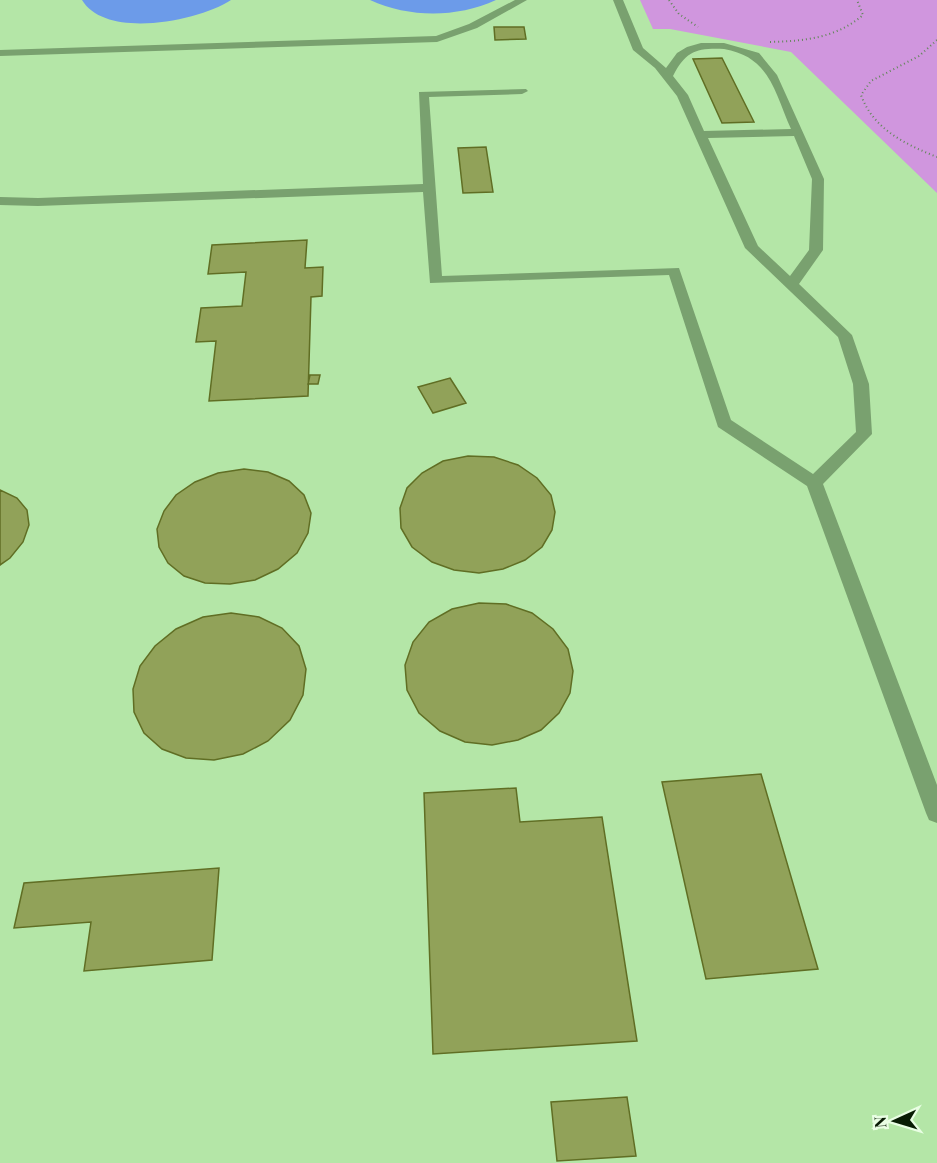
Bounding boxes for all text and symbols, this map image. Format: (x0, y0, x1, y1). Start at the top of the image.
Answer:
north arrow (865, 1091, 925, 1151)
text: N (869, 1115, 890, 1129)

